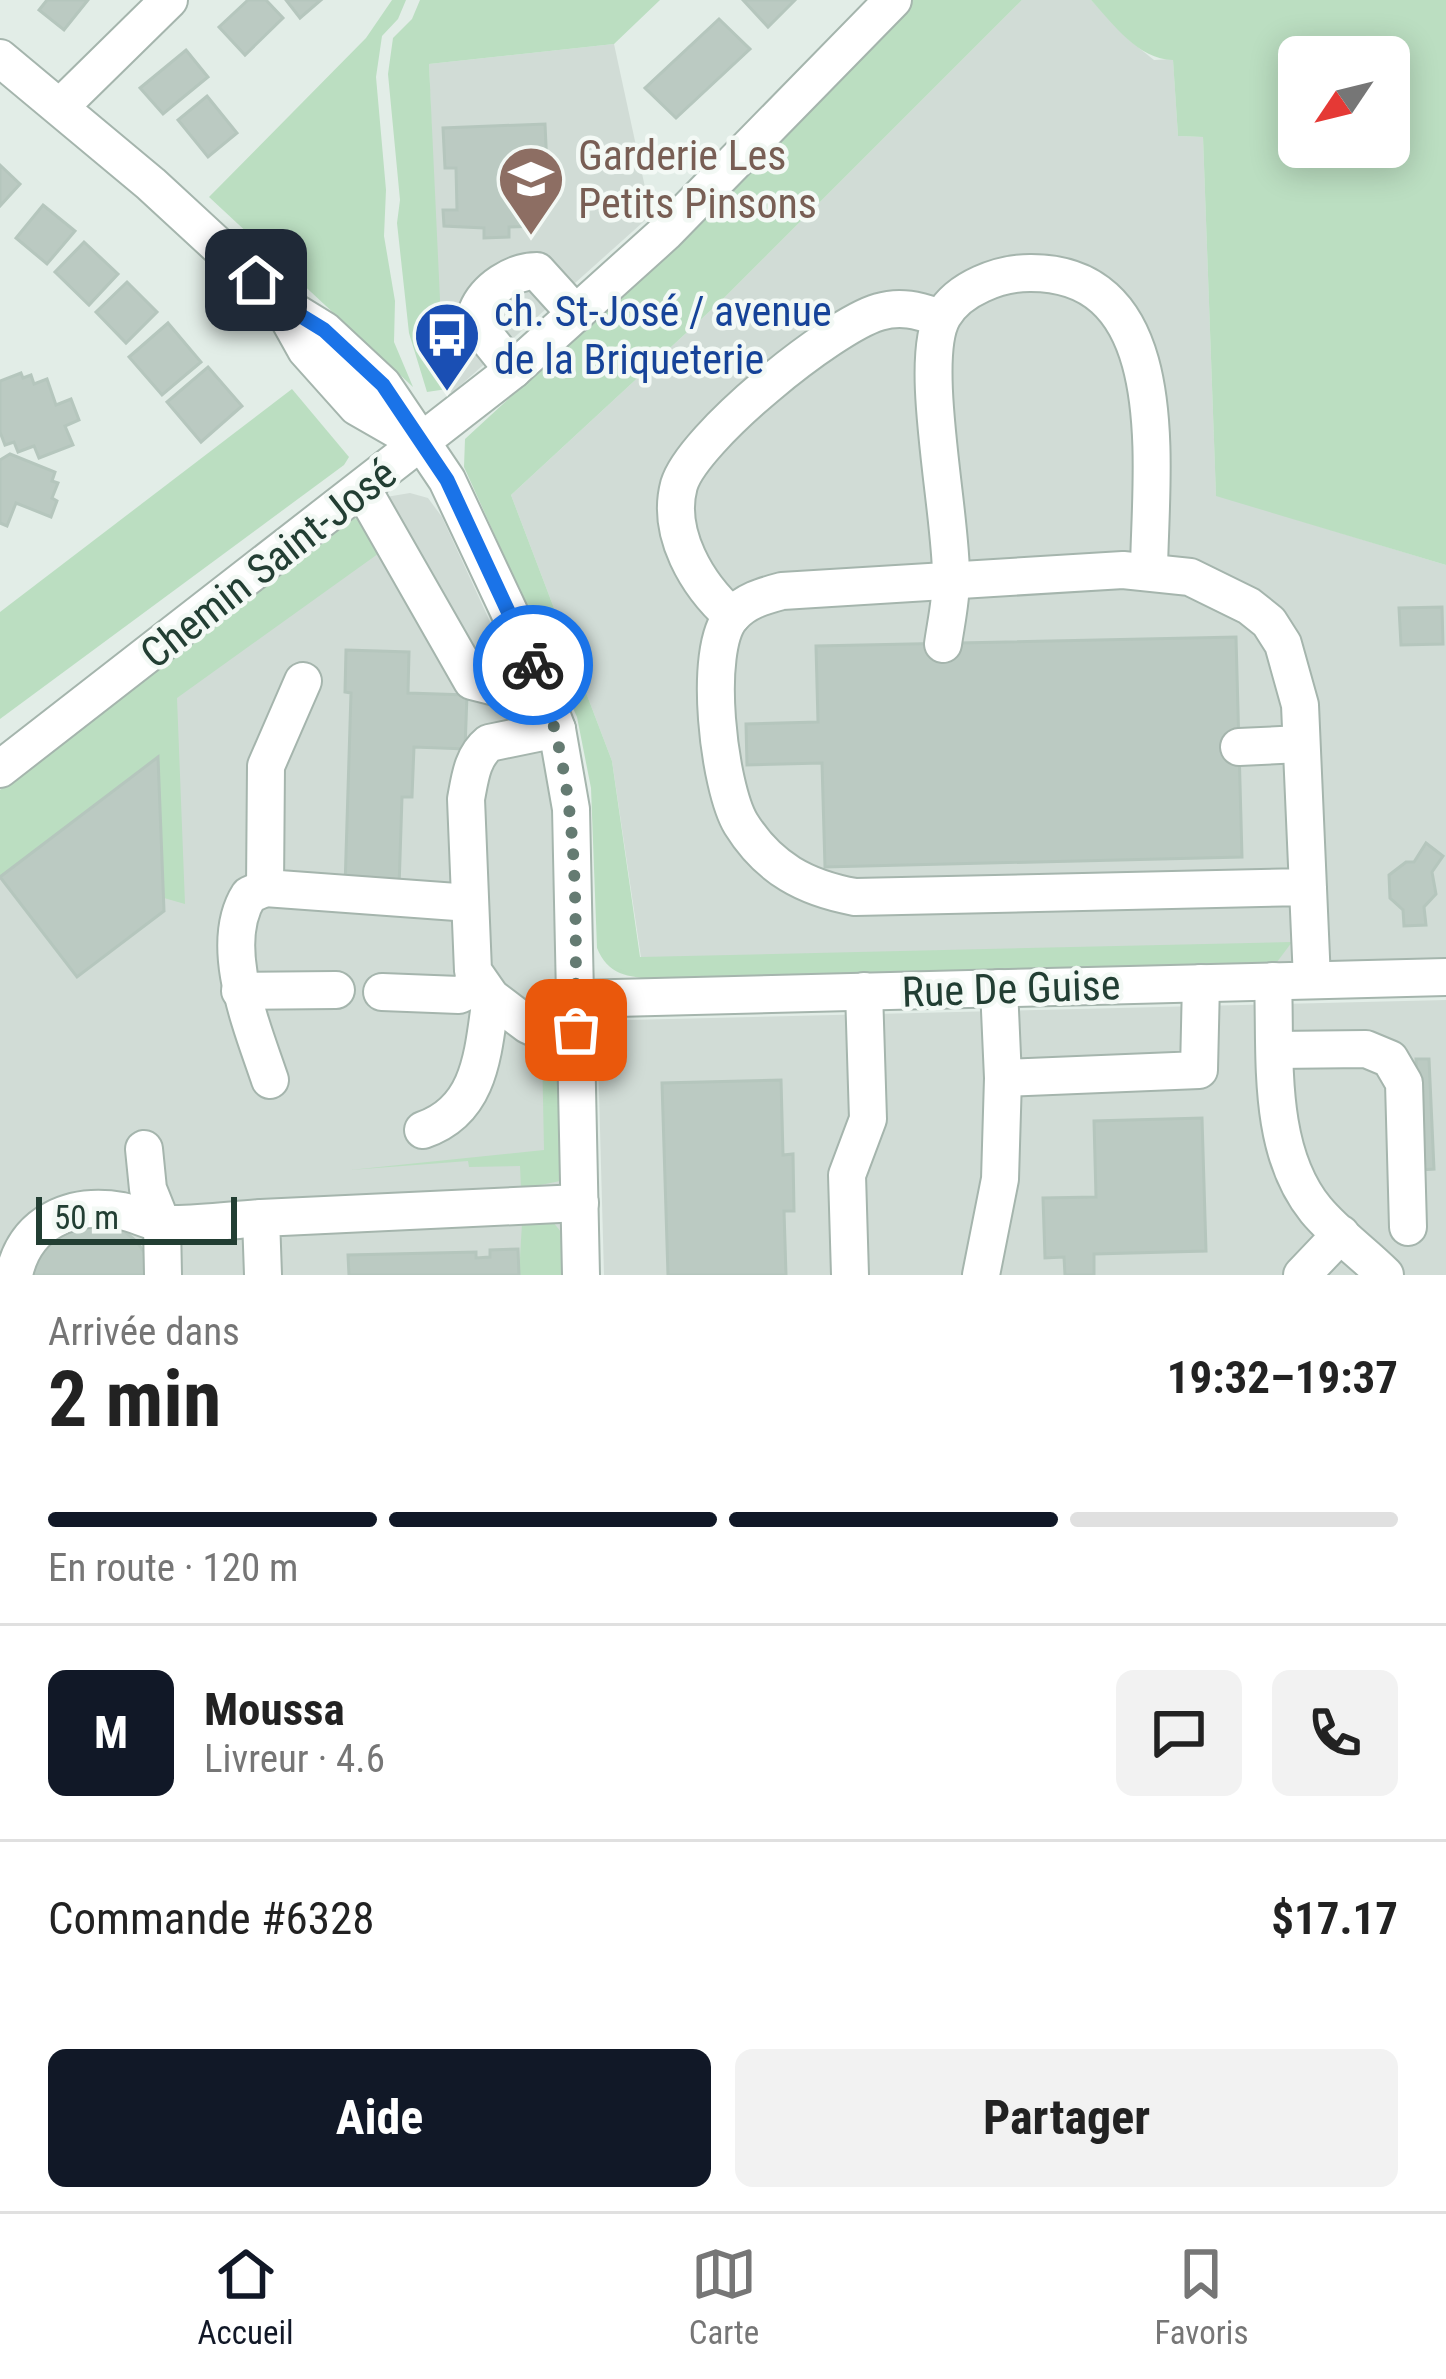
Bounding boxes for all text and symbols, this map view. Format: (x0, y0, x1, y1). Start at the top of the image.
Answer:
north arrow (1278, 36, 1410, 168)
map controls (1278, 36, 1410, 168)
place label: Garderie Les Petits Pinsons (578, 131, 817, 228)
school or university icon: Garderie Les Petits Pinsons (496, 144, 566, 238)
pin (205, 229, 307, 331)
icon: home (223, 247, 289, 313)
place label: ch. St-José / avenue de la Briqueterie (494, 287, 832, 384)
bus stop icon: ch. St-José / avenue de la Briqueterie (412, 300, 482, 394)
street label: Chemin Saint-José (131, 449, 406, 678)
courier (473, 605, 593, 725)
icon: bike (500, 632, 566, 698)
street label: Rue De Guise (901, 960, 1121, 1017)
pin (525, 979, 627, 1081)
icon: bag (543, 997, 609, 1063)
scale bar (36, 1191, 237, 1244)
text: 50 m (54, 1198, 119, 1237)
text: Arrivée dans (48, 1309, 240, 1355)
text: 19:32–19:37 (1167, 1351, 1398, 1404)
text: 2 min (48, 1354, 221, 1445)
text: En route · 120 m (48, 1545, 298, 1591)
button: chat (1116, 1670, 1242, 1796)
button: phone (1272, 1670, 1398, 1796)
text: Moussa (204, 1683, 345, 1736)
text: M (94, 1706, 128, 1759)
text: Livreur · 4.6 (204, 1736, 385, 1782)
text: Commande #6328 (48, 1892, 374, 1945)
text: $17.17 (1271, 1892, 1398, 1945)
button: Aide (48, 2049, 711, 2187)
button: Partager (735, 2049, 1398, 2187)
tab: Accueil (198, 2241, 294, 2352)
tab: Carte (689, 2241, 759, 2352)
tab: Favoris (1154, 2241, 1248, 2352)

